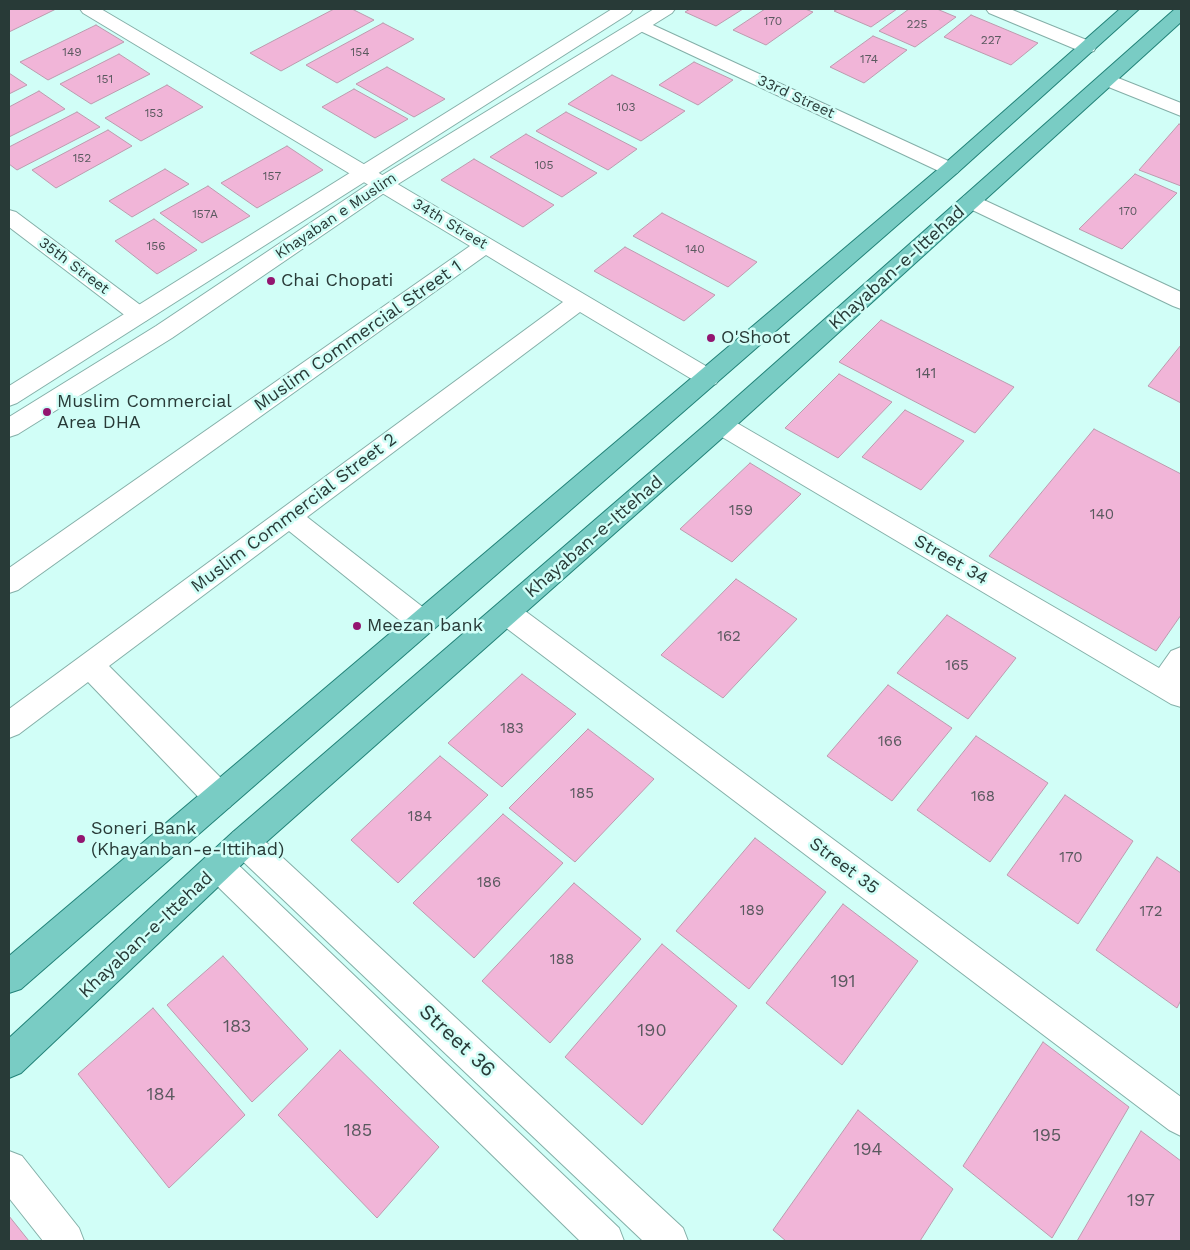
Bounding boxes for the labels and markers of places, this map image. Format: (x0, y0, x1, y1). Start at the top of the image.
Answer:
place label: Chai Chopati (281, 270, 393, 292)
marker: Chai Chopati (265, 275, 277, 287)
place label: O'Shoot (721, 327, 790, 349)
marker: O'Shoot (705, 332, 717, 344)
place label: Muslim Commercial Area DHA (57, 391, 232, 434)
marker: Muslim Commercial Area DHA (41, 406, 53, 418)
place label: Meezan bank (367, 615, 483, 637)
marker: Meezan bank (351, 620, 363, 632)
place label: Soneri Bank (Khayanban-e-Ittihad) (91, 818, 284, 861)
marker: Soneri Bank (Khayanban-e-Ittihad) (75, 833, 87, 845)

